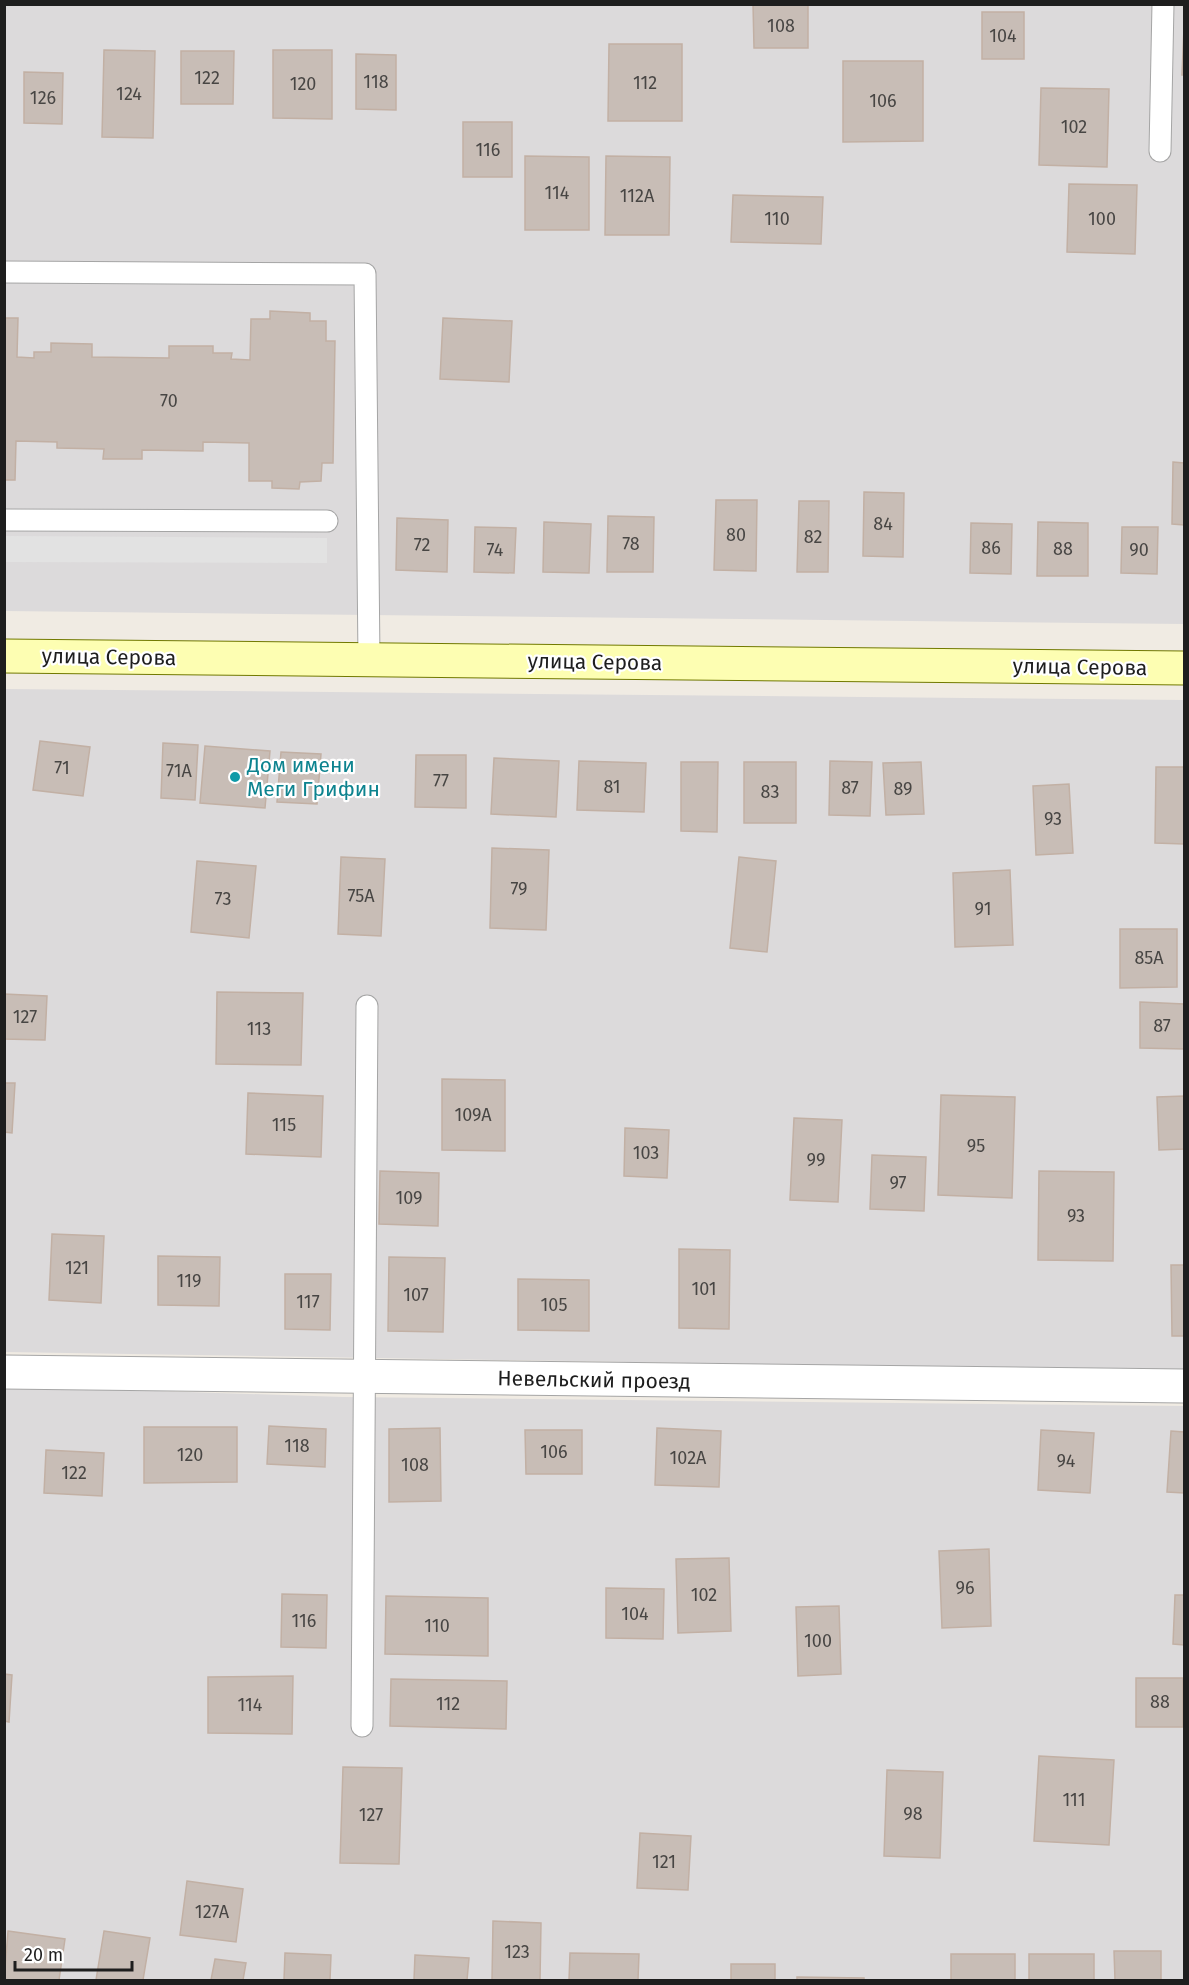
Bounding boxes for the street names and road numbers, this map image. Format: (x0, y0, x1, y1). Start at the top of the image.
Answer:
street label: улица Серова (41, 643, 177, 671)
street label: улица Серова (527, 648, 663, 676)
street label: улица Серова (1012, 653, 1148, 681)
street label: Невельский проезд (497, 1365, 691, 1395)

